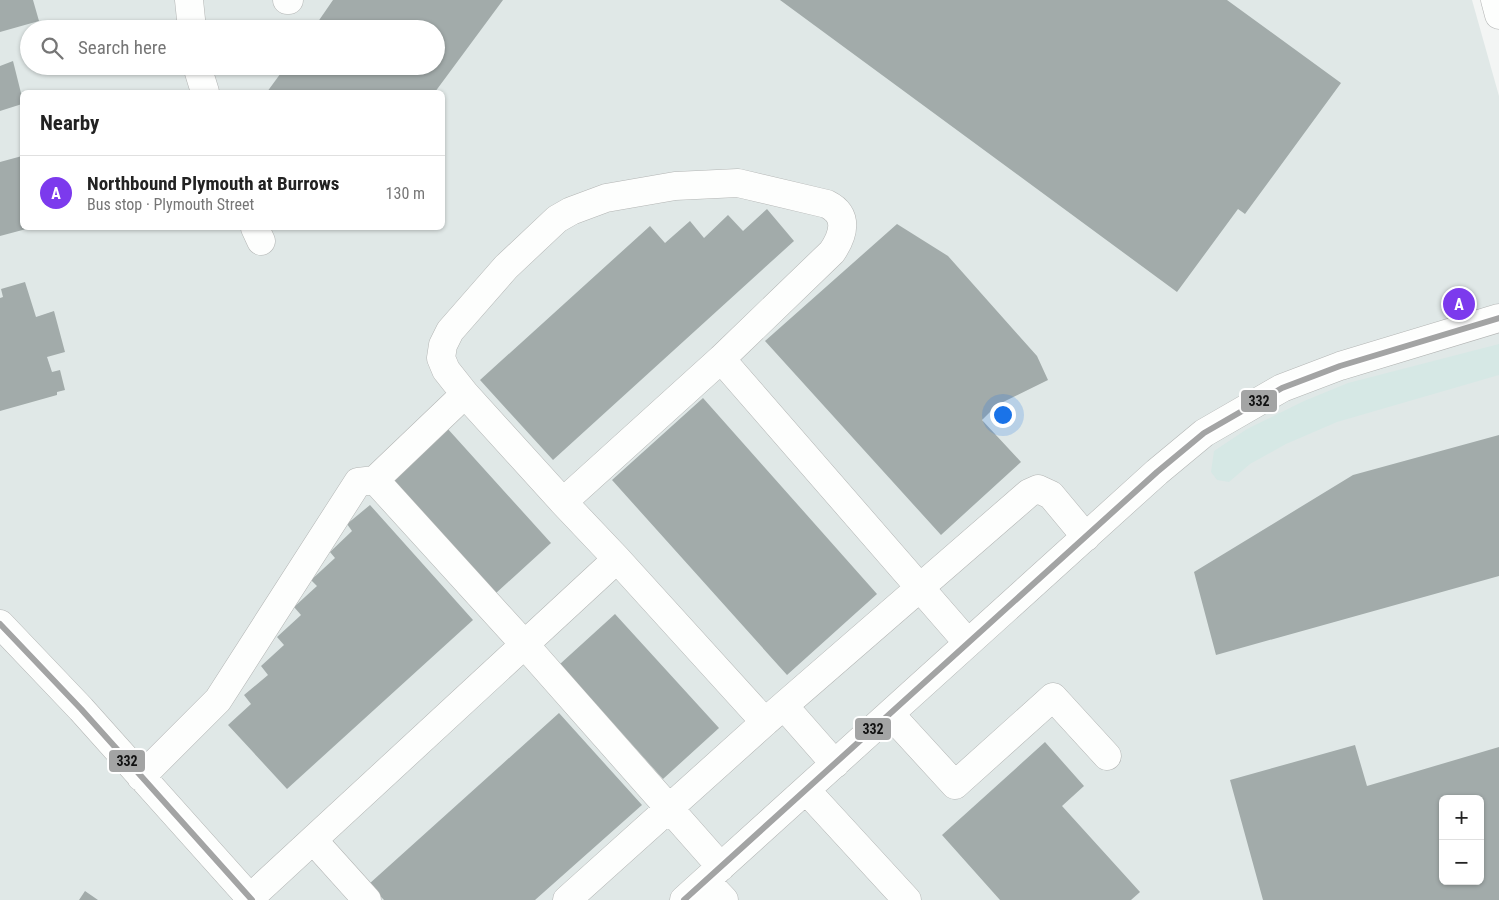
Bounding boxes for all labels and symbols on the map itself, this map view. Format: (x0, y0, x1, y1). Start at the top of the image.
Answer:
pin: A (1443, 285, 1475, 323)
line badge: 332 (1240, 389, 1278, 413)
text: 332 (1248, 393, 1270, 409)
your location (990, 402, 1016, 428)
line badge: 332 (854, 717, 892, 741)
text: 332 (862, 721, 884, 737)
line badge: 332 (108, 749, 146, 773)
text: 332 (116, 753, 138, 769)

